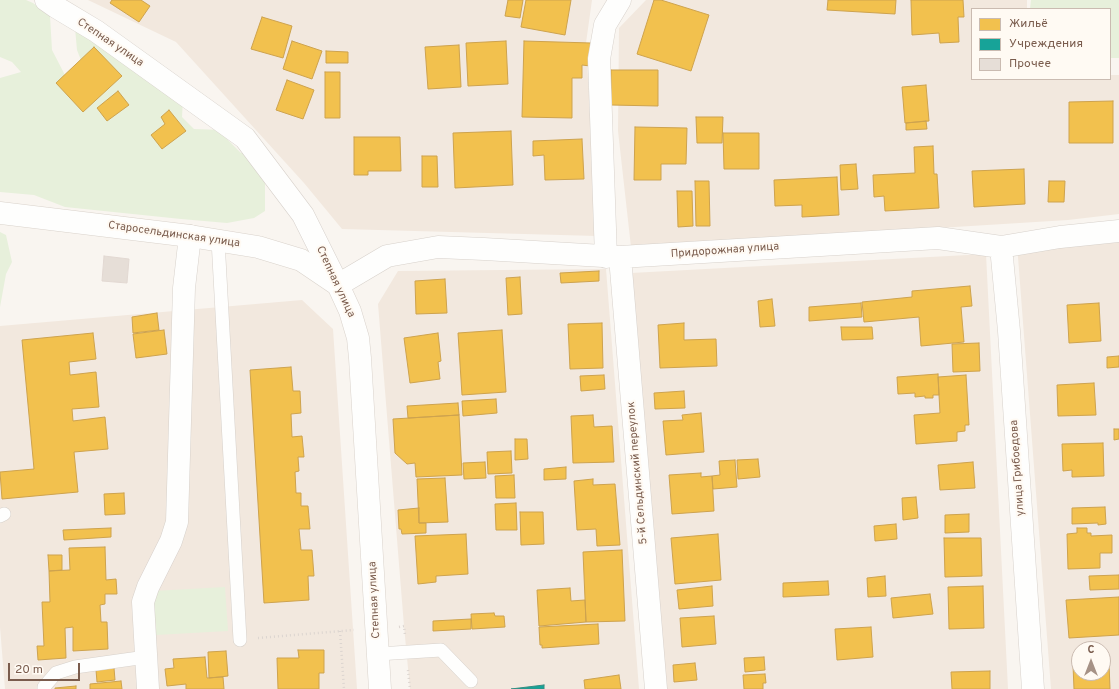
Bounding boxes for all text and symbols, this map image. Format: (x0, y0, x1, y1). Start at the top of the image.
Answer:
legend (971, 8, 1111, 80)
street label: Степная улица (74, 16, 146, 70)
text: Жильё (1009, 16, 1048, 32)
text: Учреждения (1009, 36, 1083, 52)
text: Прочее (1009, 56, 1051, 72)
street label: Старосельдинская улица (107, 219, 241, 251)
street label: Придорожная улица (670, 241, 780, 261)
street label: Степная улица (313, 244, 357, 320)
street label: 5-й Сельдинский переулок (625, 401, 651, 545)
street label: улица Грибоедова (1008, 419, 1028, 517)
street label: Степная улица (366, 561, 384, 639)
north arrow (1071, 641, 1111, 681)
text: С (1087, 643, 1095, 657)
scale bar (10, 655, 82, 681)
text: 20 m (15, 662, 43, 678)

